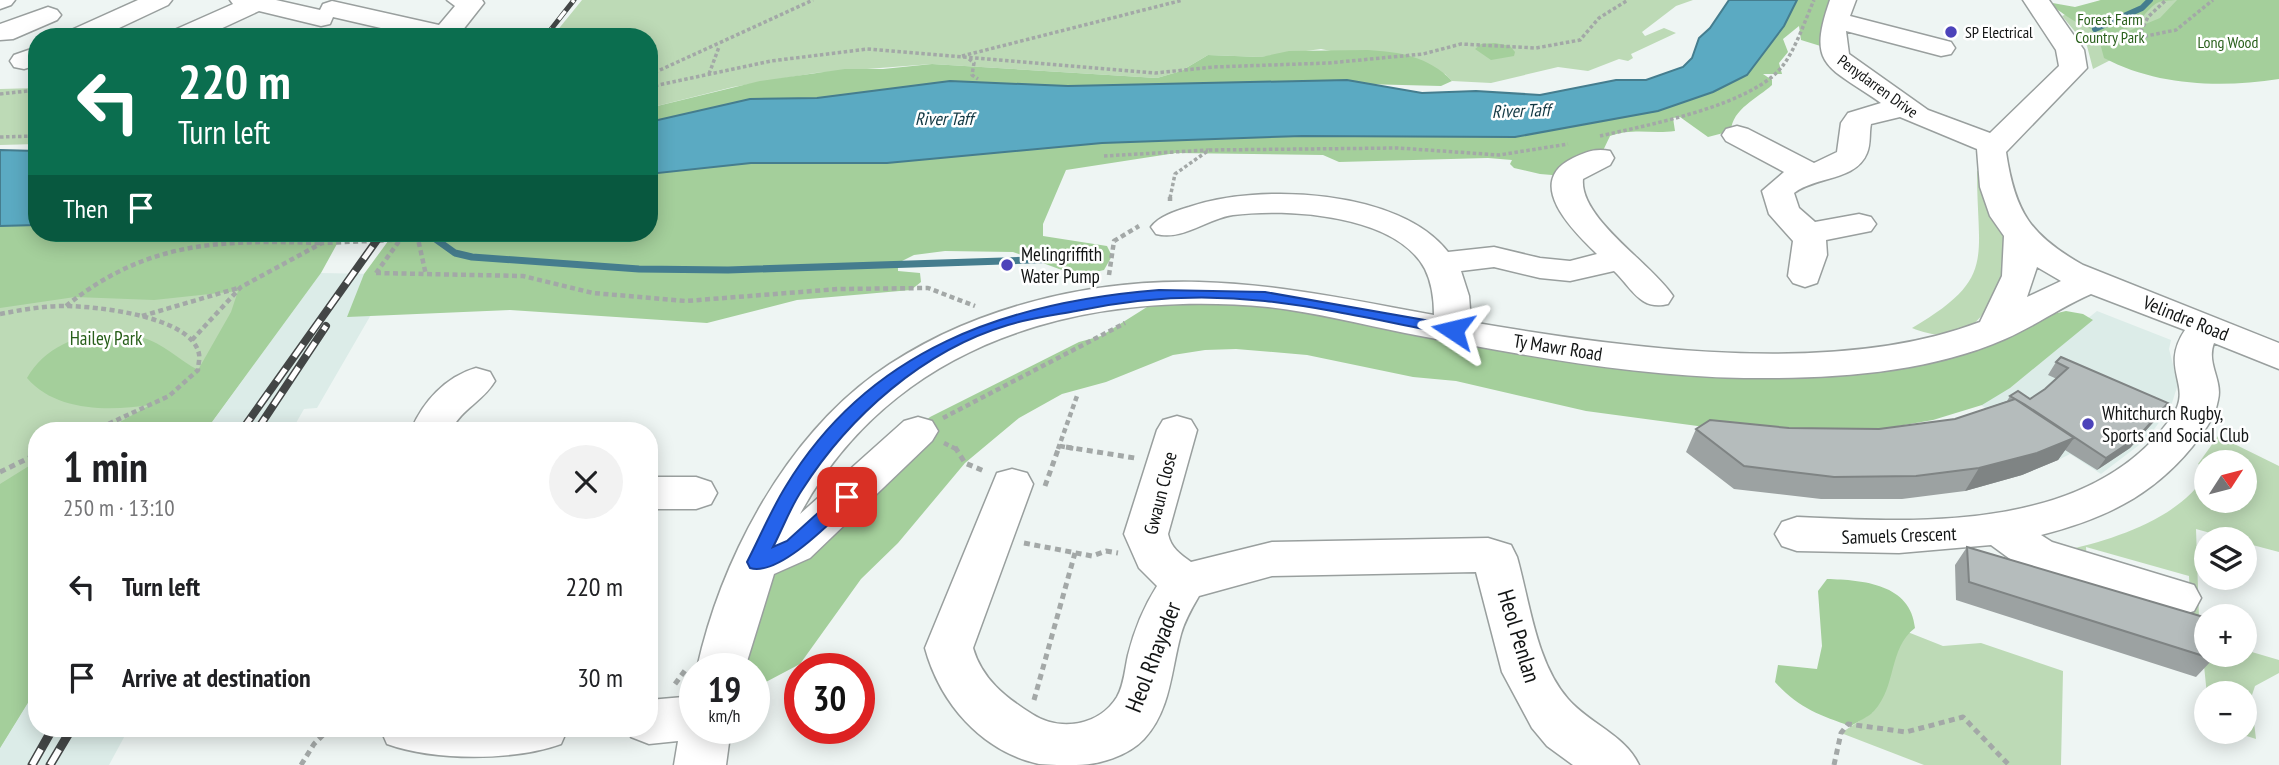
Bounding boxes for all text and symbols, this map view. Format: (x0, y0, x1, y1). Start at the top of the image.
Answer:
park label: Forest Farm Country Park (2075, 9, 2145, 47)
place label: SP Electrical (1965, 22, 2033, 42)
marker: SP Electrical (1943, 24, 1959, 40)
park label: Long Wood (2198, 32, 2258, 52)
text: 220 m (178, 49, 291, 113)
street label: Penydarren Drive (1834, 50, 1922, 122)
icon: left (63, 56, 154, 147)
water label: River Taff (1491, 98, 1555, 123)
water label: River Taff (915, 107, 977, 130)
text: Turn left (178, 111, 270, 153)
icon: arrive (122, 189, 160, 227)
text: Then (63, 192, 108, 225)
place label: Melingriffith Water Pump (1021, 242, 1102, 288)
marker: Melingriffith Water Pump (999, 257, 1015, 273)
street label: Velindre Road (2139, 290, 2232, 346)
position arrow (1416, 293, 1490, 367)
park label: Hailey Park (70, 326, 143, 350)
street label: Ty Mawr Road (1512, 328, 1604, 366)
place label: Whitchurch Rugby, Sports and Social Club (2102, 401, 2249, 447)
marker: Whitchurch Rugby, Sports and Social Club (2080, 416, 2096, 432)
text: 1 min (63, 439, 148, 494)
button: close (549, 445, 623, 519)
street label: Gwaun Close (1138, 449, 1182, 537)
north arrow (2194, 450, 2258, 513)
map controls (2194, 450, 2257, 744)
pin (817, 467, 877, 527)
icon: arrive (828, 478, 866, 516)
text: 250 m · 13:10 (63, 493, 175, 522)
street label: Samuels Crescent (1841, 521, 1958, 549)
button: layers (2194, 527, 2257, 590)
icon: left (63, 568, 101, 606)
text: Turn left (122, 570, 200, 603)
text: 220 m (565, 570, 623, 603)
street label: Heol Penlan (1492, 586, 1547, 686)
street label: Heol Rhayader (1118, 597, 1187, 716)
button: + (2194, 604, 2257, 667)
speed limit sign: 30 (784, 653, 875, 744)
icon: arrive (63, 659, 101, 697)
text: Arrive at destination (122, 661, 311, 694)
text: 30 m (577, 661, 623, 694)
text: 19 (708, 666, 741, 712)
button: − (2194, 681, 2257, 744)
text: km/h (709, 704, 740, 727)

